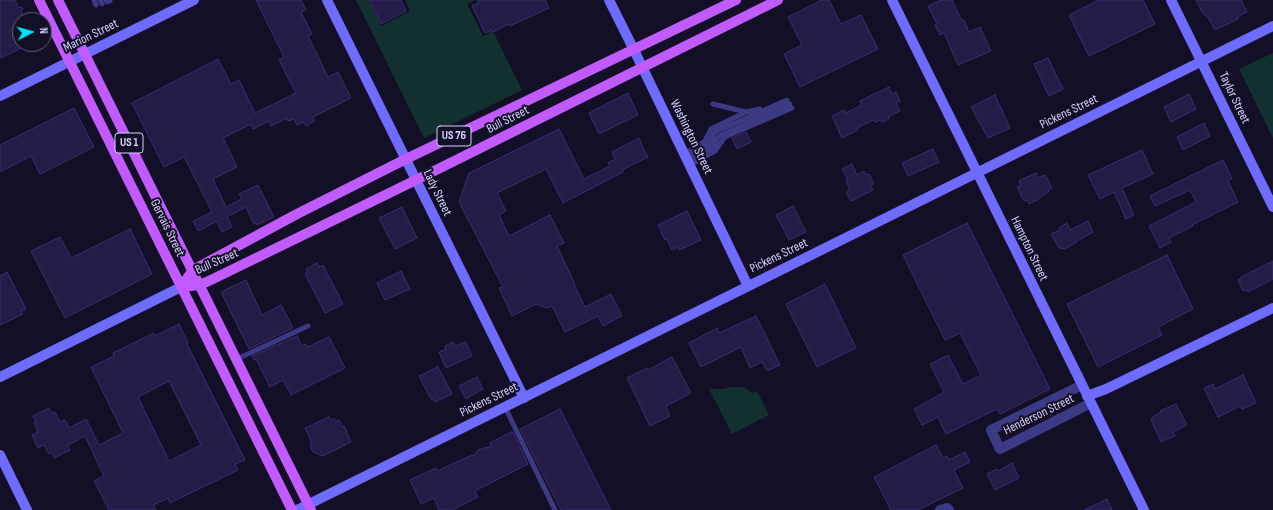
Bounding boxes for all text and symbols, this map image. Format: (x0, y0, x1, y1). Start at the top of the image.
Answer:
north arrow (12, 12, 52, 52)
street label: Marion Street (61, 16, 121, 56)
text: N (37, 27, 50, 34)
street label: Taylor Street (1215, 70, 1253, 126)
street label: Pickens Street (1037, 91, 1101, 133)
street label: Washington Street (666, 97, 716, 177)
street label: Bull Street (484, 103, 532, 137)
road number: US 76 (437, 126, 471, 146)
road number: US 1 (115, 133, 143, 153)
street label: Lady Street (419, 167, 455, 219)
street label: Gervais Street (146, 197, 188, 259)
street label: Hampton Street (1007, 214, 1051, 284)
street label: Pickens Street (747, 235, 811, 277)
street label: Bull Street (193, 246, 241, 278)
street label: Pickens Street (457, 379, 521, 421)
street label: Henderson Street (1001, 391, 1077, 439)

